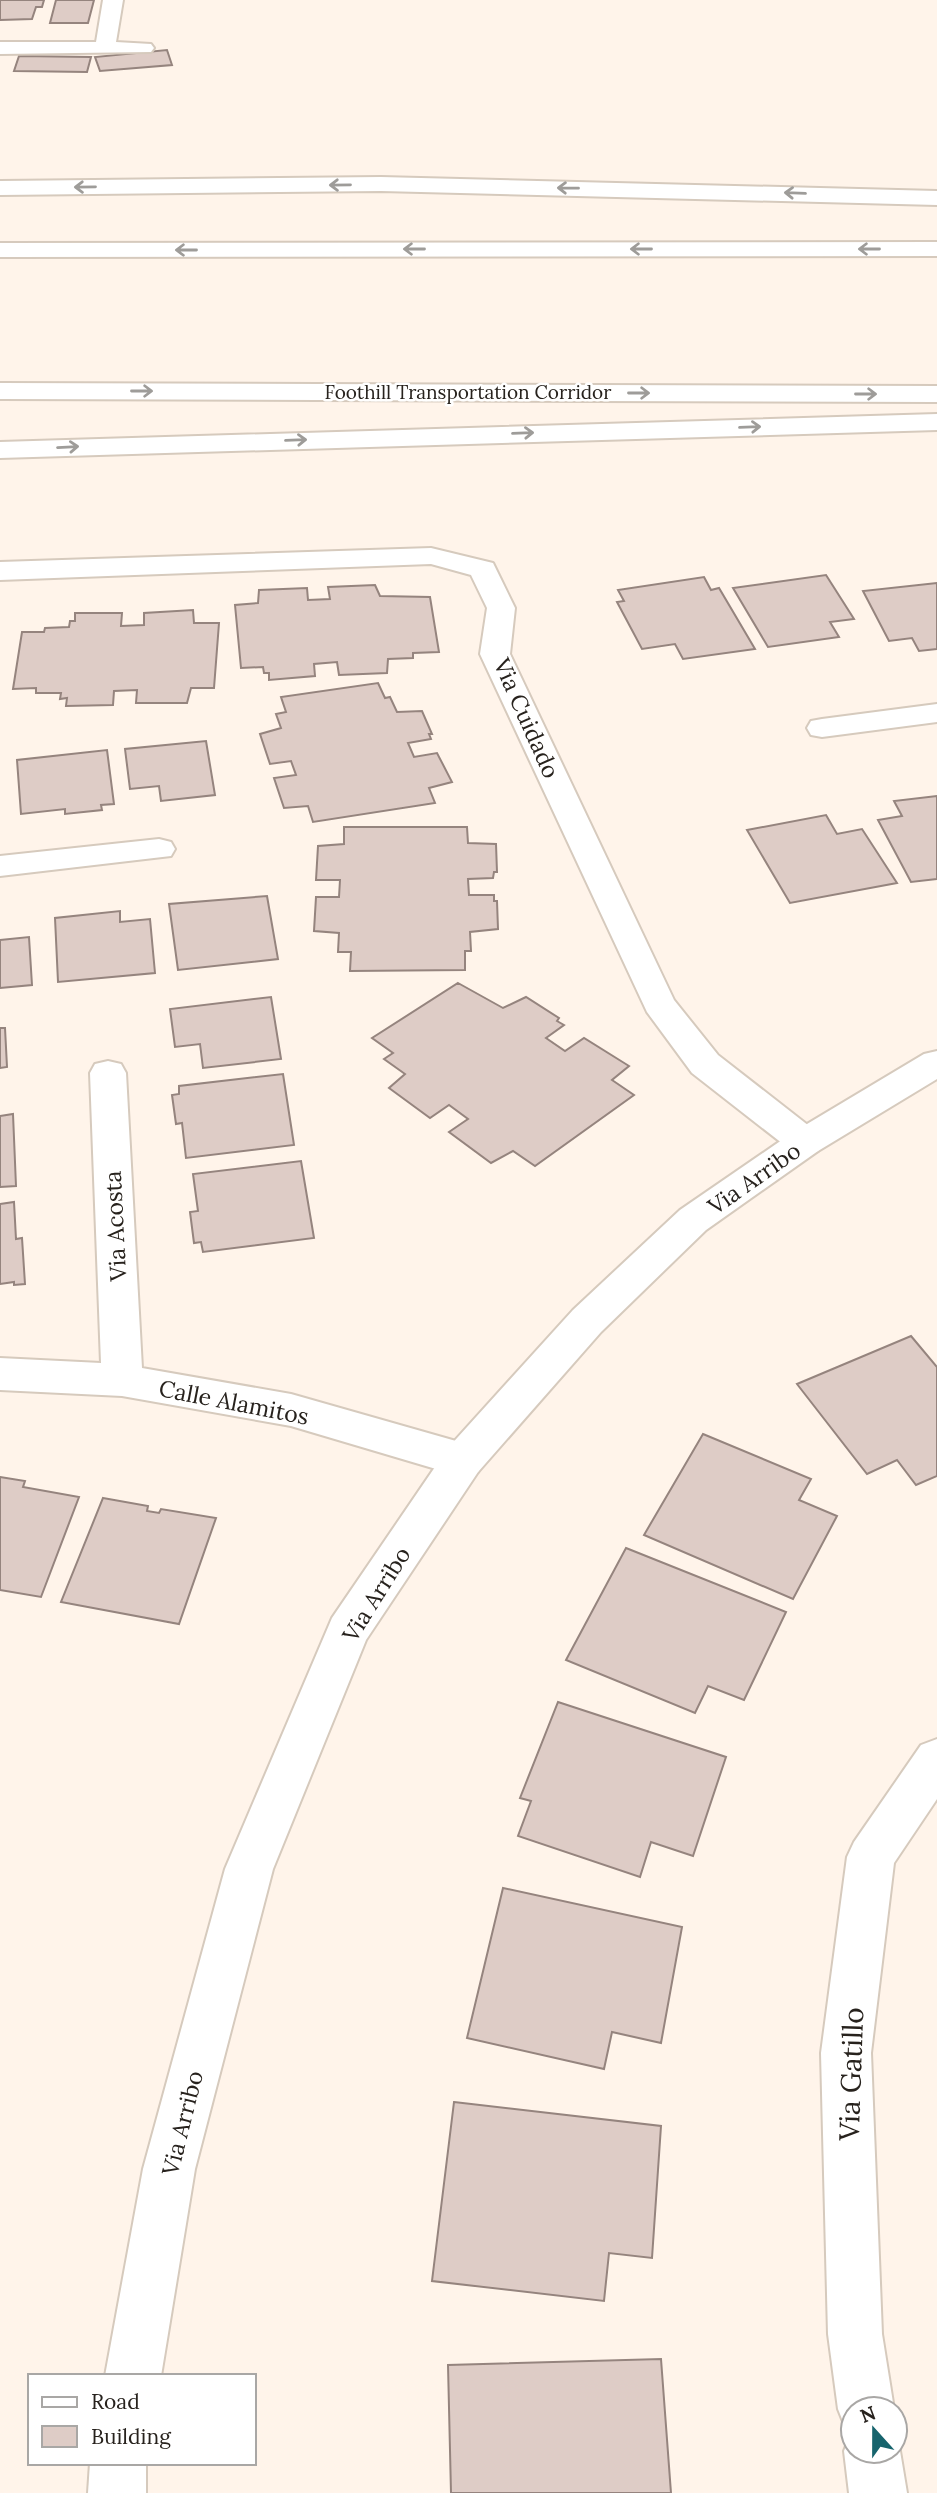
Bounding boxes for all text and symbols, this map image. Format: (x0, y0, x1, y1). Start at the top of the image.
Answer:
one-way arrow (329, 178, 352, 192)
one-way arrow (74, 180, 97, 194)
one-way arrow (557, 181, 580, 195)
one-way arrow (784, 186, 807, 200)
one-way arrow (403, 242, 426, 256)
one-way arrow (630, 242, 653, 256)
one-way arrow (858, 242, 881, 256)
one-way arrow (175, 243, 198, 257)
street label: Foothill Transportation Corridor (325, 380, 612, 404)
one-way arrow (130, 385, 153, 398)
one-way arrow (627, 386, 650, 400)
one-way arrow (854, 387, 877, 401)
one-way arrow (739, 421, 762, 434)
one-way arrow (511, 427, 534, 440)
one-way arrow (284, 433, 307, 446)
one-way arrow (56, 440, 79, 453)
street label: Via Cuidado (487, 653, 566, 782)
street label: Via Arribo (701, 1136, 806, 1221)
street label: Via Acosta (98, 1170, 132, 1283)
street label: Calle Alamitos (157, 1373, 311, 1431)
street label: Via Arribo (335, 1541, 417, 1648)
street label: Via Gatillo (831, 2007, 871, 2142)
street label: Via Arribo (155, 2068, 209, 2179)
legend (28, 2374, 256, 2465)
text: Road (91, 2388, 140, 2415)
north arrow (839, 2395, 909, 2465)
text: N (857, 2400, 879, 2428)
text: Building (91, 2423, 171, 2450)

